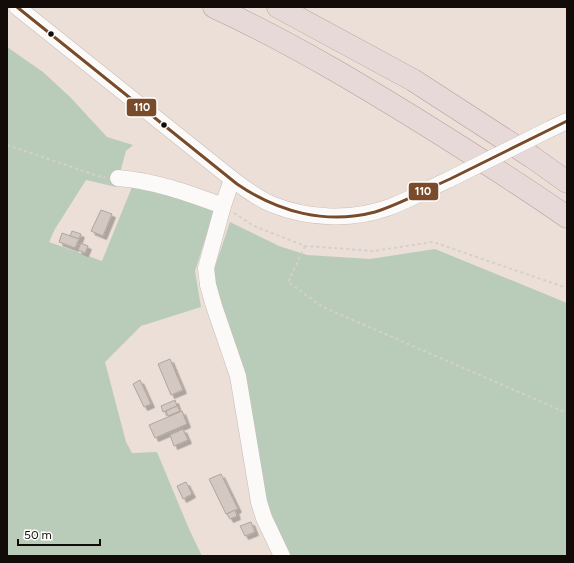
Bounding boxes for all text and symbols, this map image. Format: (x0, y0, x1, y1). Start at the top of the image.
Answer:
unlabelled marker (46, 29, 56, 39)
line badge: 110 (126, 98, 157, 117)
text: 110 (134, 101, 150, 114)
unlabelled marker (159, 120, 169, 130)
line badge: 110 (408, 182, 439, 201)
text: 110 (415, 185, 431, 198)
scale bar (18, 521, 100, 547)
text: 50 m (24, 528, 52, 542)

